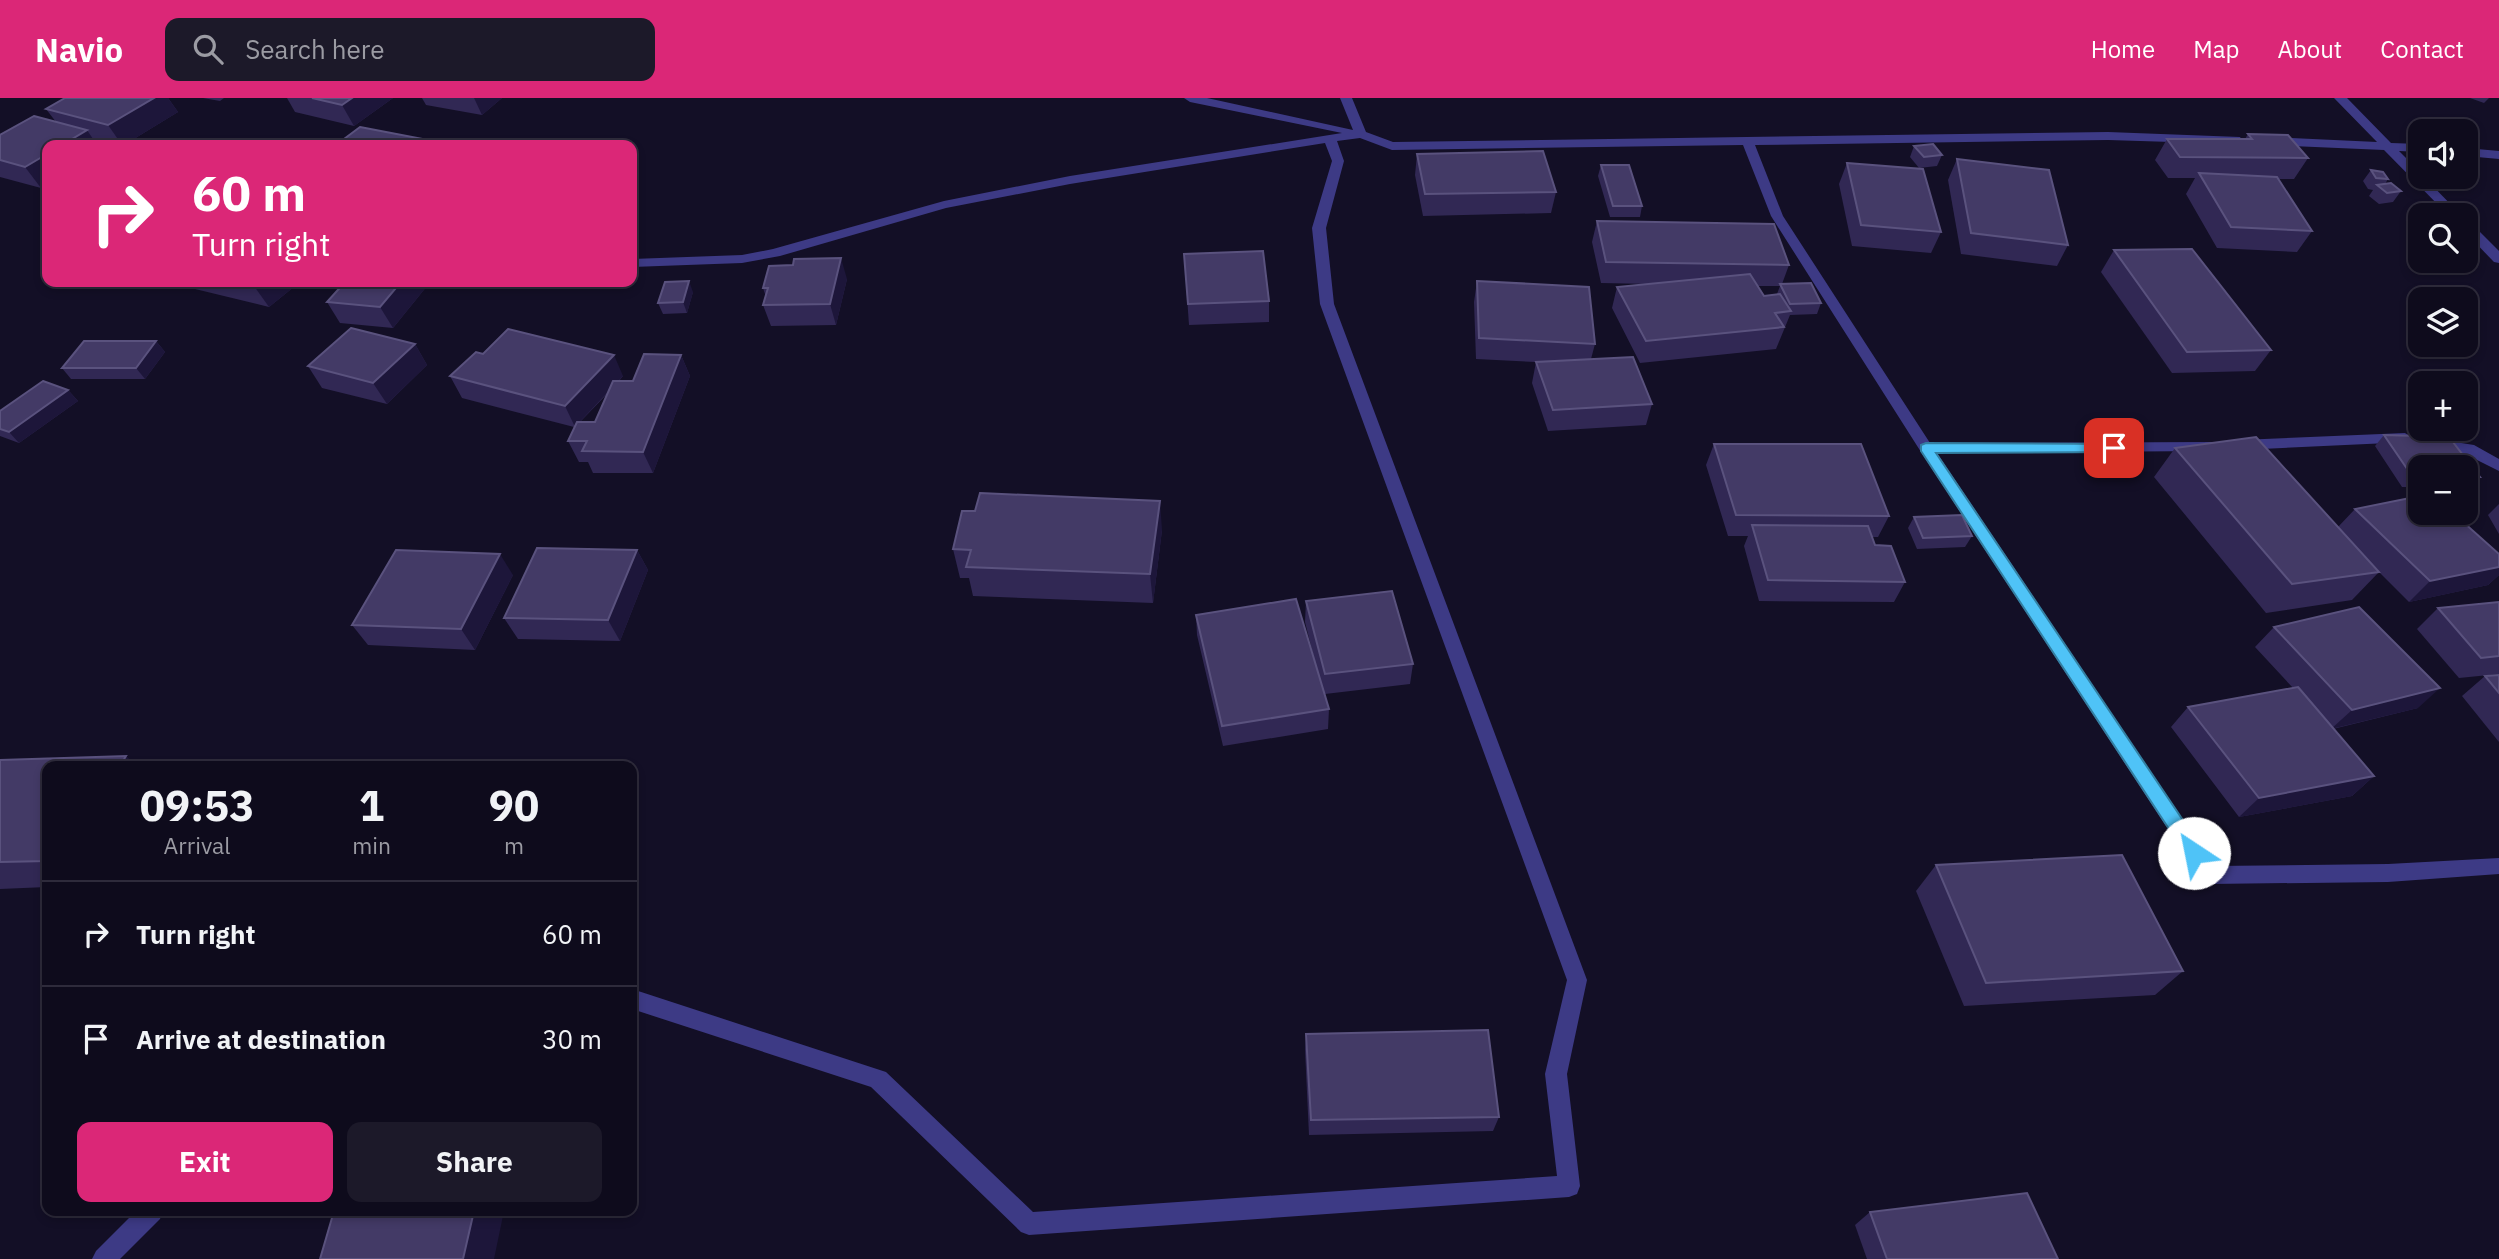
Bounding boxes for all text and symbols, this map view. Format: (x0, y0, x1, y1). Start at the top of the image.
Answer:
search box (165, 18, 655, 81)
text: Navio (35, 28, 123, 71)
icon: search (189, 30, 227, 68)
text: Search here (245, 32, 385, 66)
text: Home (2091, 33, 2155, 65)
text: Map (2193, 33, 2239, 65)
text: About (2277, 33, 2342, 65)
text: Contact (2380, 33, 2464, 65)
map controls (2408, 119, 2478, 525)
button: sound (2408, 119, 2478, 189)
text: 60 m (192, 161, 306, 224)
icon: right (77, 168, 168, 259)
button: search (2408, 203, 2478, 273)
text: Turn right (192, 223, 330, 265)
button: layers (2408, 287, 2478, 357)
button: + (2408, 371, 2478, 441)
pin (2084, 418, 2144, 478)
icon: arrive (2095, 429, 2133, 467)
button: − (2408, 455, 2478, 525)
text: 09:53 (140, 778, 254, 833)
text: 1 (359, 778, 384, 833)
text: 90 (489, 778, 539, 833)
position arrow (2157, 816, 2231, 890)
text: Arrival (164, 830, 231, 860)
text: min (352, 830, 391, 860)
text: m (504, 830, 524, 860)
icon: right (77, 915, 115, 953)
text: Turn right (136, 917, 255, 951)
text: 60 m (542, 917, 602, 951)
icon: arrive (77, 1020, 115, 1058)
text: Arrive at destination (136, 1022, 386, 1056)
text: 30 m (542, 1022, 602, 1056)
button: Exit (77, 1122, 333, 1202)
button: Share (347, 1122, 602, 1202)

